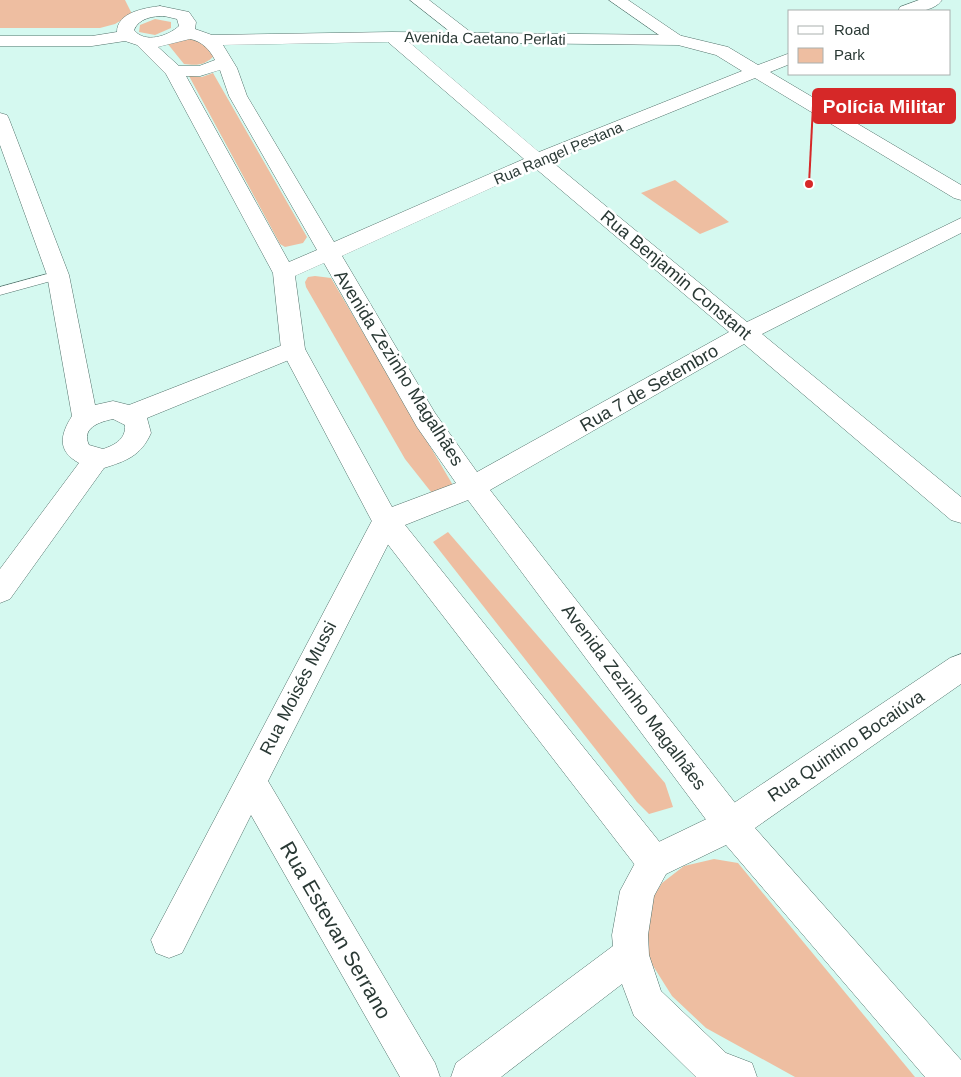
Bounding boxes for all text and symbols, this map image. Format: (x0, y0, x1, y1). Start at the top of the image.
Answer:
legend (788, 10, 951, 75)
text: Road (834, 21, 870, 38)
street label: Avenida Caetano Perlati (404, 28, 566, 48)
text: Park (834, 46, 865, 63)
callout: Polícia Militar (813, 89, 955, 123)
text: Polícia Militar (823, 96, 946, 117)
street label: Rua Rangel Pestana (491, 118, 626, 188)
street label: Rua Benjamin Constant (597, 206, 755, 344)
street label: Avenida Zezinho Magalhães (330, 267, 468, 469)
street label: Rua 7 de Setembro (576, 340, 722, 436)
street label: Avenida Zezinho Magalhães (558, 600, 710, 794)
street label: Rua Moisés Mussi (256, 618, 340, 758)
street label: Rua Quintino Bocaiúva (764, 686, 929, 806)
street label: Rua Estevan Serrano (276, 837, 396, 1023)

